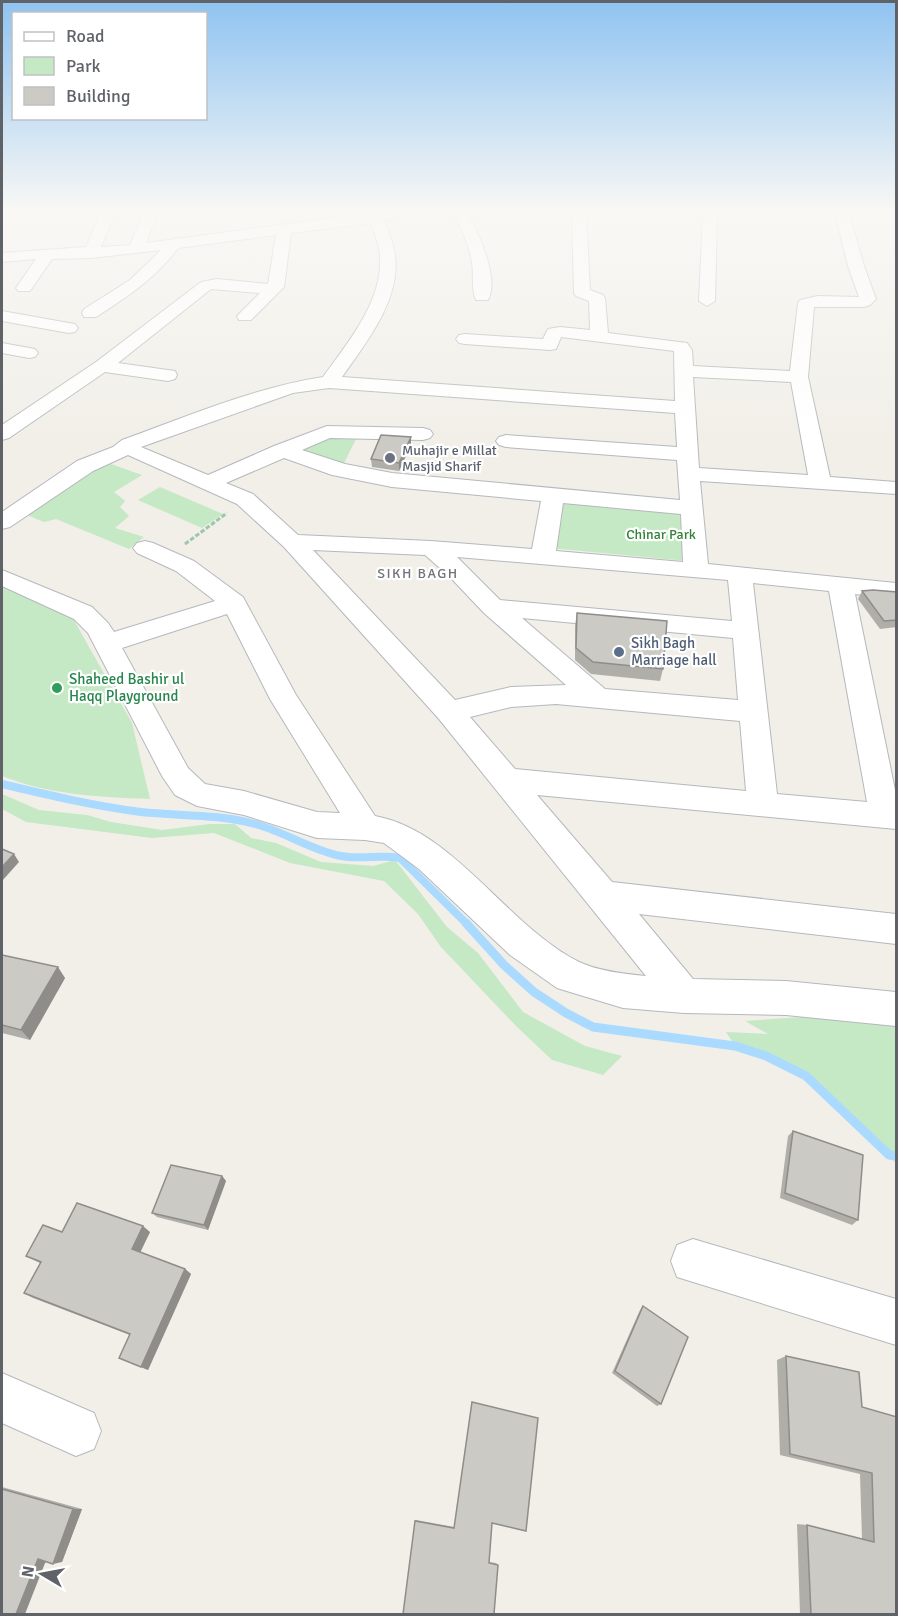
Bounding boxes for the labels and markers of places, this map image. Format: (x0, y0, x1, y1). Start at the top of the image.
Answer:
place label: Muhajir e Millat Masjid Sharif (402, 442, 497, 475)
marker: Muhajir e Millat Masjid Sharif (383, 451, 397, 465)
place label: Sikh Bagh Marriage hall (631, 634, 717, 669)
marker: Sikh Bagh Marriage hall (612, 645, 626, 659)
place label: Shaheed Bashir ul Haqq Playground (69, 670, 184, 705)
marker: Shaheed Bashir ul Haqq Playground (50, 681, 64, 695)

